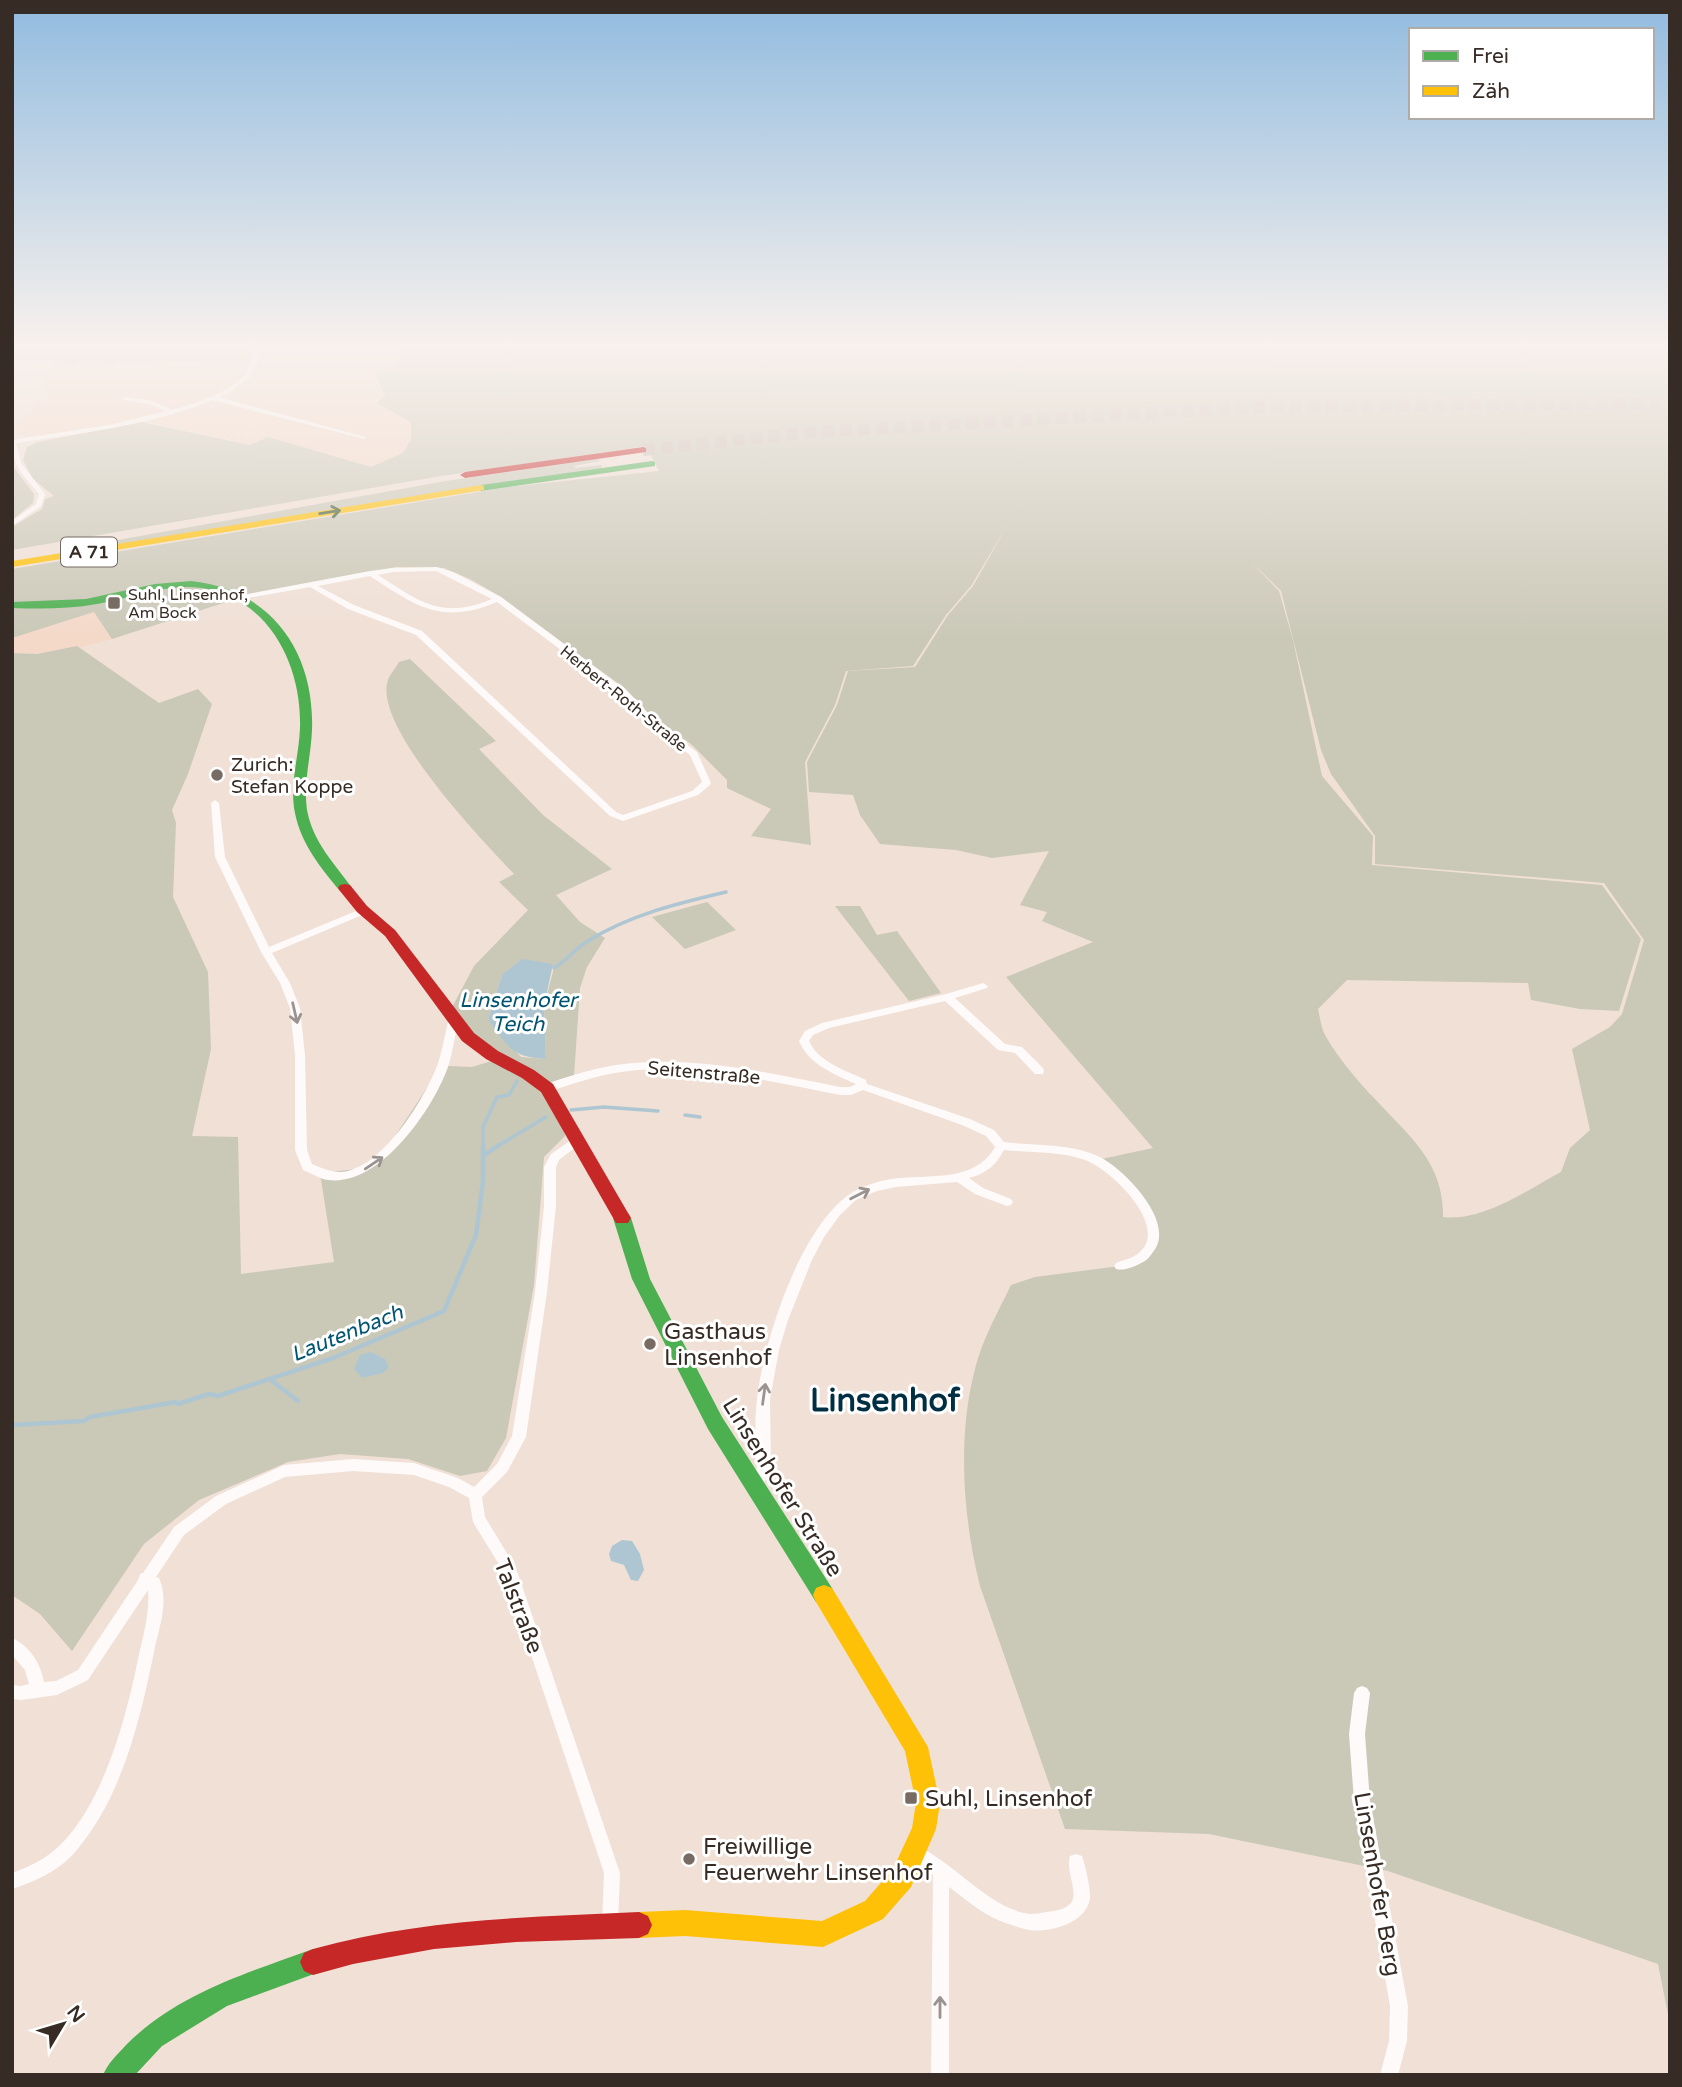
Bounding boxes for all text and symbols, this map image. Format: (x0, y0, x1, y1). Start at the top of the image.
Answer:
legend (1409, 28, 1654, 119)
text: Frei (1472, 44, 1509, 69)
text: Zäh (1472, 79, 1510, 104)
one-way arrow (318, 505, 341, 518)
road number: A 71 (61, 538, 117, 566)
place label: Suhl, Linsenhof, Am Bock (128, 585, 248, 623)
marker: Suhl, Linsenhof, Am Bock (106, 595, 122, 611)
street label: Herbert-Roth-Straße (556, 641, 691, 756)
place label: Zurich: Stefan Koppe (231, 754, 353, 798)
marker: Zurich: Stefan Koppe (209, 767, 225, 783)
water label: Linsenhofer Teich (459, 988, 580, 1037)
one-way arrow (289, 1001, 302, 1024)
street label: Seitenstraße (647, 1057, 761, 1089)
one-way arrow (364, 1155, 383, 1170)
one-way arrow (849, 1187, 869, 1201)
water label: Lautenbach (288, 1299, 408, 1367)
place label: Gasthaus Linsenhof (664, 1318, 772, 1372)
marker: Gasthaus Linsenhof (642, 1336, 658, 1352)
district label: Linsenhof (810, 1382, 961, 1420)
one-way arrow (758, 1383, 771, 1406)
street label: Linsenhofer Straße (716, 1393, 849, 1582)
street label: Talstraße (487, 1555, 549, 1658)
place label: Suhl, Linsenhof (925, 1785, 1093, 1813)
marker: Suhl, Linsenhof (903, 1790, 919, 1806)
street label: Linsenhofer Berg (1347, 1790, 1407, 1979)
place label: Freiwillige Feuerwehr Linsenhof (703, 1833, 933, 1887)
marker: Freiwillige Feuerwehr Linsenhof (681, 1851, 697, 1867)
north arrow (28, 1989, 98, 2059)
one-way arrow (934, 1995, 947, 2018)
text: N (62, 2001, 89, 2027)

